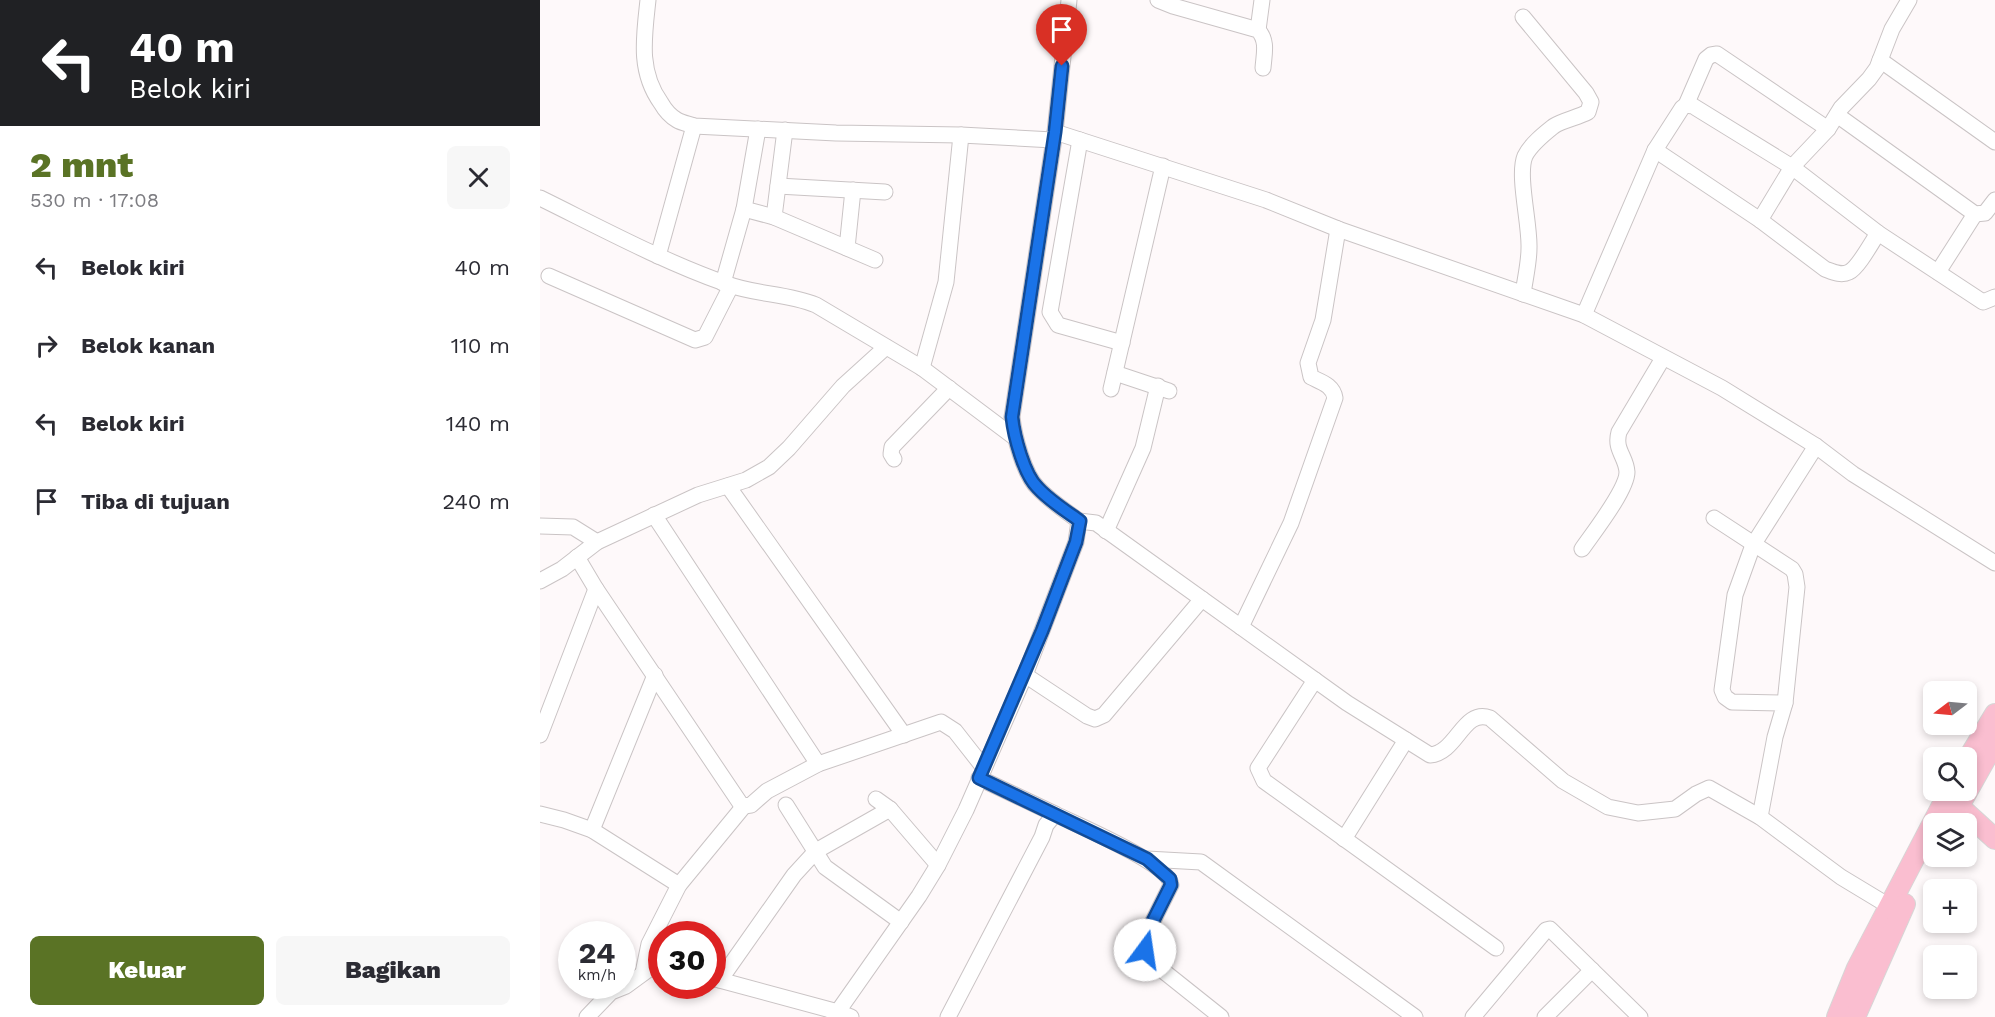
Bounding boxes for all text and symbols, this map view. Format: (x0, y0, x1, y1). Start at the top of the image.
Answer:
pin (1036, 4, 1087, 66)
icon: arrive (1045, 13, 1078, 46)
text: 40 m (129, 23, 235, 72)
icon: left (30, 24, 108, 102)
text: Belok kiri (129, 73, 251, 105)
text: 2 mnt (30, 144, 133, 186)
button: close (447, 146, 510, 209)
text: 530 m · 17:08 (30, 188, 159, 212)
icon: left (30, 251, 63, 284)
text: Belok kiri (81, 255, 185, 280)
text: 40 m (454, 255, 510, 280)
icon: right (30, 329, 63, 362)
text: Belok kanan (81, 333, 215, 358)
text: 110 m (451, 333, 510, 358)
icon: left (30, 407, 63, 440)
text: Belok kiri (81, 411, 185, 436)
text: 140 m (446, 411, 510, 436)
icon: arrive (30, 485, 63, 518)
text: Tiba di tujuan (81, 489, 230, 514)
text: 240 m (442, 489, 510, 514)
north arrow (1923, 681, 1977, 735)
map controls (1923, 681, 1977, 999)
button: search (1923, 747, 1977, 801)
button: layers (1923, 813, 1977, 867)
button: + (1923, 879, 1977, 933)
position arrow (1113, 918, 1177, 982)
speed limit sign: 30 (648, 921, 726, 999)
text: 24 (579, 935, 615, 970)
button: Keluar (30, 936, 264, 1005)
button: Bagikan (276, 936, 510, 1005)
button: − (1923, 945, 1977, 999)
text: km/h (578, 966, 616, 984)

